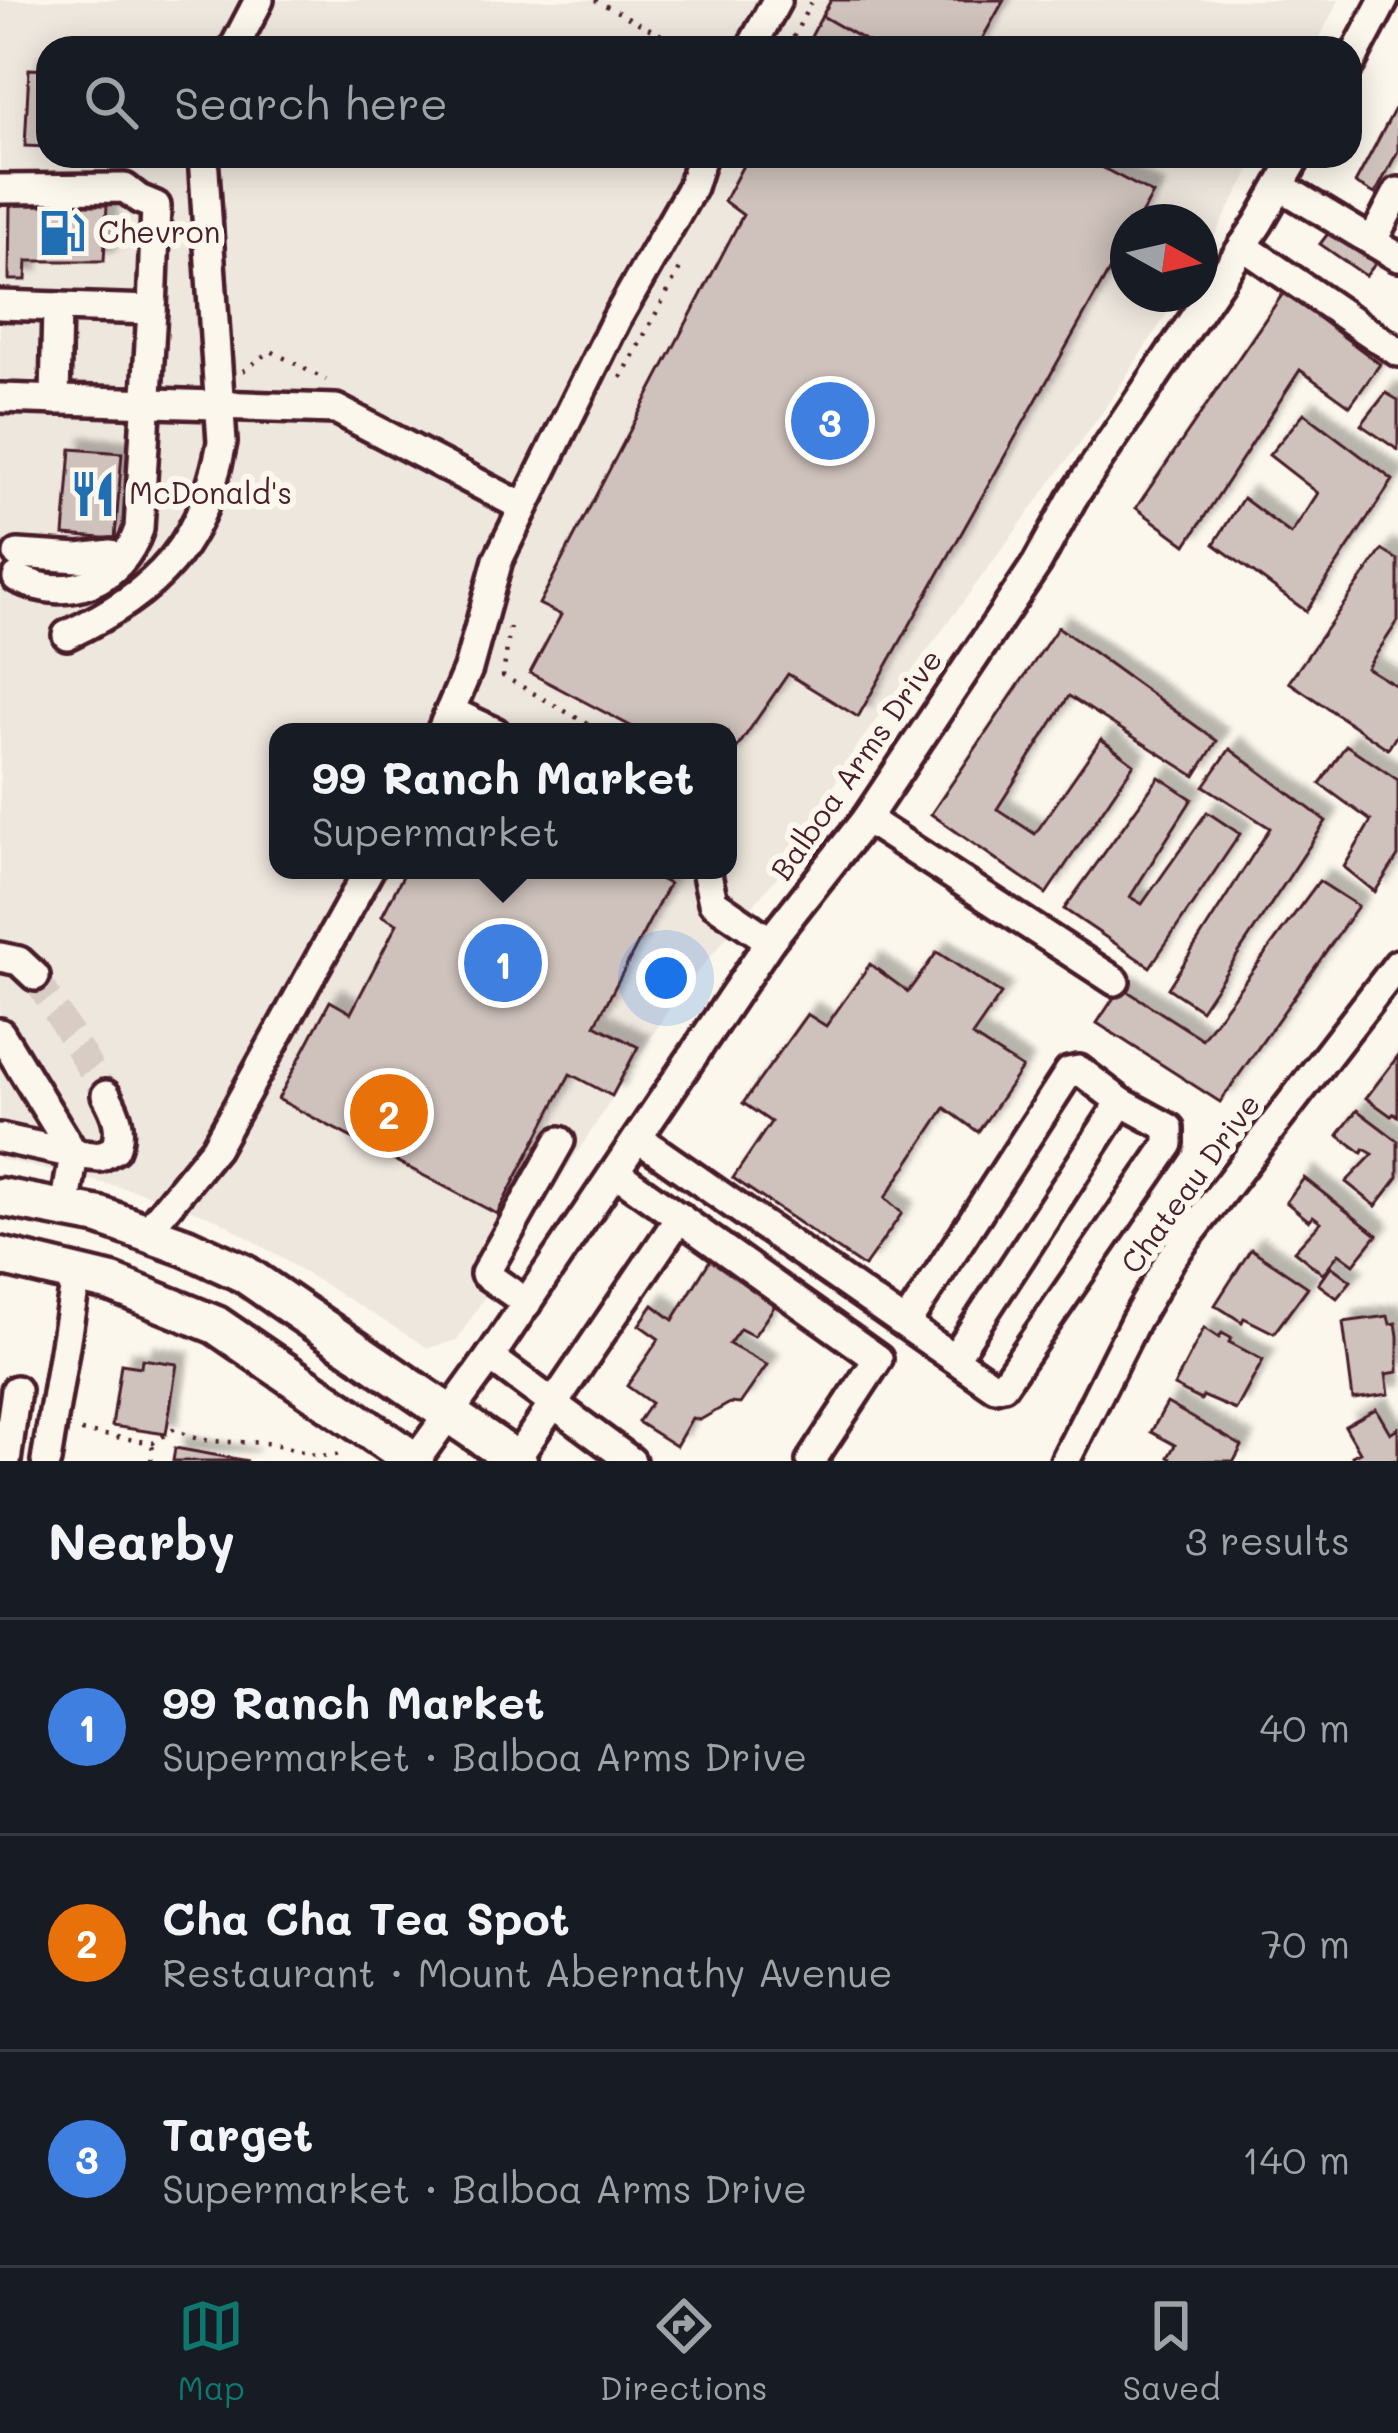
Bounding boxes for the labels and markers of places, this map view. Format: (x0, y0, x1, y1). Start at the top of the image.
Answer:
fuel station icon: Chevron (37, 208, 87, 258)
place label: Chevron (98, 211, 220, 251)
pin: 3 (791, 376, 869, 466)
restaurant icon: McDonald's (68, 469, 118, 519)
place label: McDonald's (129, 472, 292, 512)
pin: 1 (464, 918, 542, 1008)
pin: 2 (350, 1068, 428, 1158)

